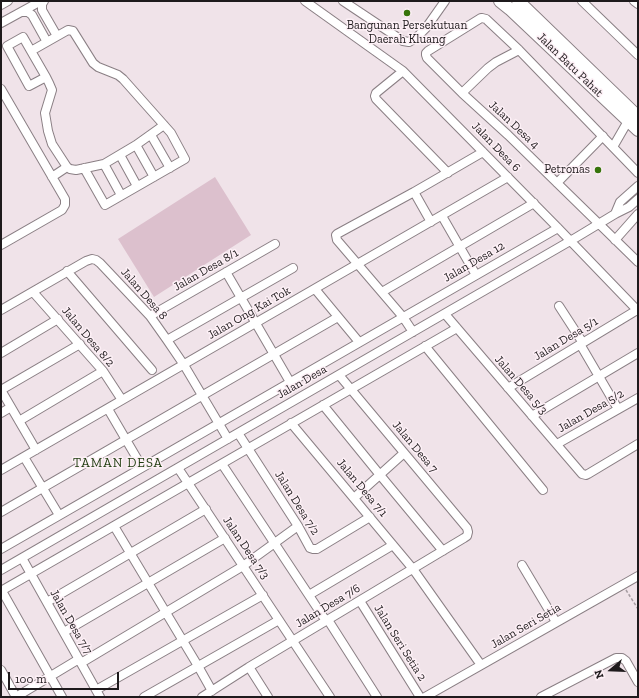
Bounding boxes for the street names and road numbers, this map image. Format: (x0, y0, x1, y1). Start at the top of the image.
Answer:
street label: Jalan Batu Pahat (534, 30, 606, 100)
street label: Jalan Desa 4 (486, 98, 542, 152)
street label: Jalan Desa 6 (469, 119, 523, 175)
street label: Jalan Desa 12 (441, 239, 507, 285)
street label: Jalan Desa 8/1 (171, 246, 241, 294)
street label: Jalan Desa 8 (118, 265, 170, 323)
street label: Jalan Ong Kai Tok (205, 283, 293, 343)
street label: Jalan Desa 8/2 (59, 304, 117, 370)
street label: Jalan Desa 5/1 (531, 314, 601, 364)
street label: Jalan Desa 5/3 (492, 353, 550, 417)
street label: Jalan Desa (275, 362, 329, 402)
street label: Jalan Desa 5/2 (556, 386, 626, 436)
street label: Jalan Desa 7 (389, 418, 441, 476)
street label: Jalan Desa 7/1 (334, 456, 390, 520)
street label: Jalan Desa 7/2 (272, 468, 322, 538)
street label: Jalan Desa 7/3 (220, 514, 272, 582)
street label: Jalan Desa 7/6 (293, 581, 363, 631)
street label: Jalan Desa 7/7 (47, 587, 95, 657)
street label: Jalan Seri Setia (488, 600, 564, 652)
street label: Jalan Seri Setia 2 (371, 602, 429, 684)

